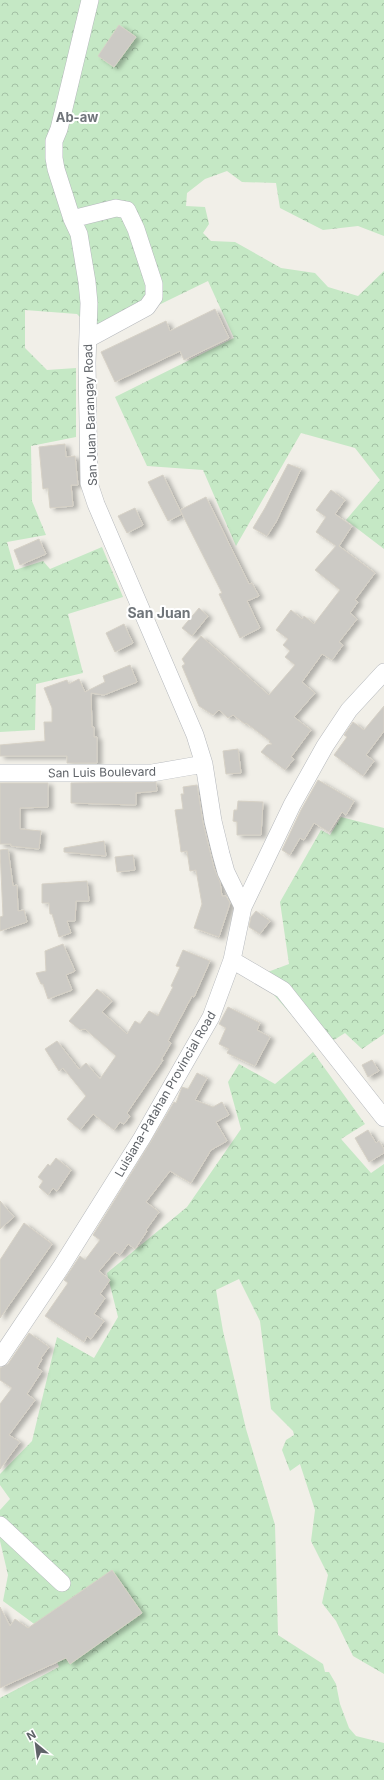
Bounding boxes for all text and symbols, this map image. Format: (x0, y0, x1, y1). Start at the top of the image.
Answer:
district label: Ab-aw (56, 109, 98, 125)
street label: San Juan Barangay Road (80, 344, 100, 486)
district label: San Juan (127, 604, 191, 621)
street label: San Luis Boulevard (48, 764, 156, 780)
street label: Luisiana-Patahan Provincial Road (111, 1008, 219, 1180)
north arrow (16, 1724, 56, 1764)
text: N (24, 1727, 38, 1743)

